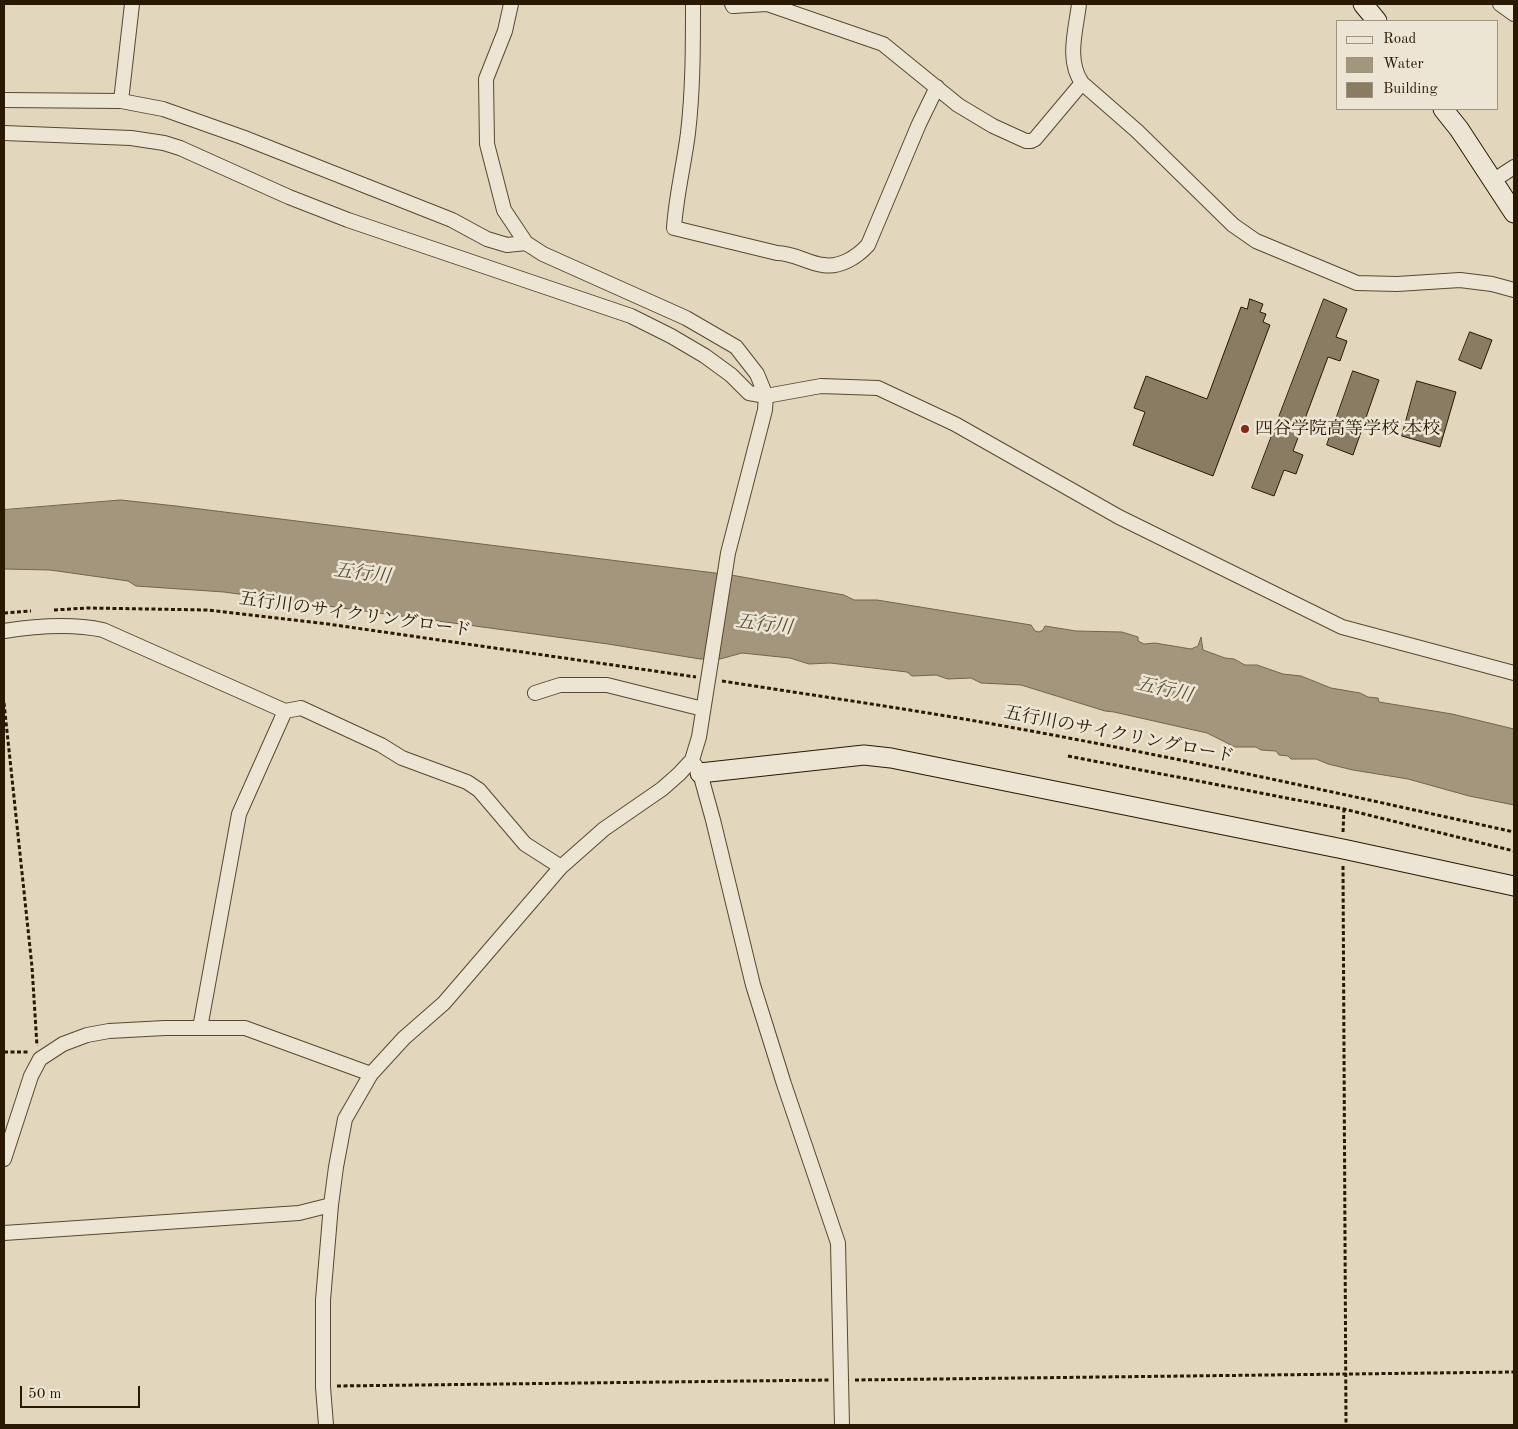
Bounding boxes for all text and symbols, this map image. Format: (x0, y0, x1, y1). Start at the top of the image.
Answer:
legend (1336, 20, 1498, 110)
text: Road (1383, 32, 1416, 47)
text: Water (1383, 57, 1424, 72)
text: Building (1383, 82, 1438, 97)
place label: 四谷学院高等学校 本校 (1255, 418, 1440, 440)
marker: 四谷学院高等学校 本校 (1239, 423, 1251, 435)
water label: 五行川 (332, 559, 392, 589)
street label: 五行川のサイクリングロード (238, 588, 472, 642)
water label: 五行川 (734, 610, 794, 640)
water label: 五行川 (1134, 672, 1194, 708)
street label: 五行川のサイクリングロード (1002, 702, 1236, 768)
scale bar (22, 1376, 142, 1408)
text: 50 m (28, 1387, 62, 1402)

